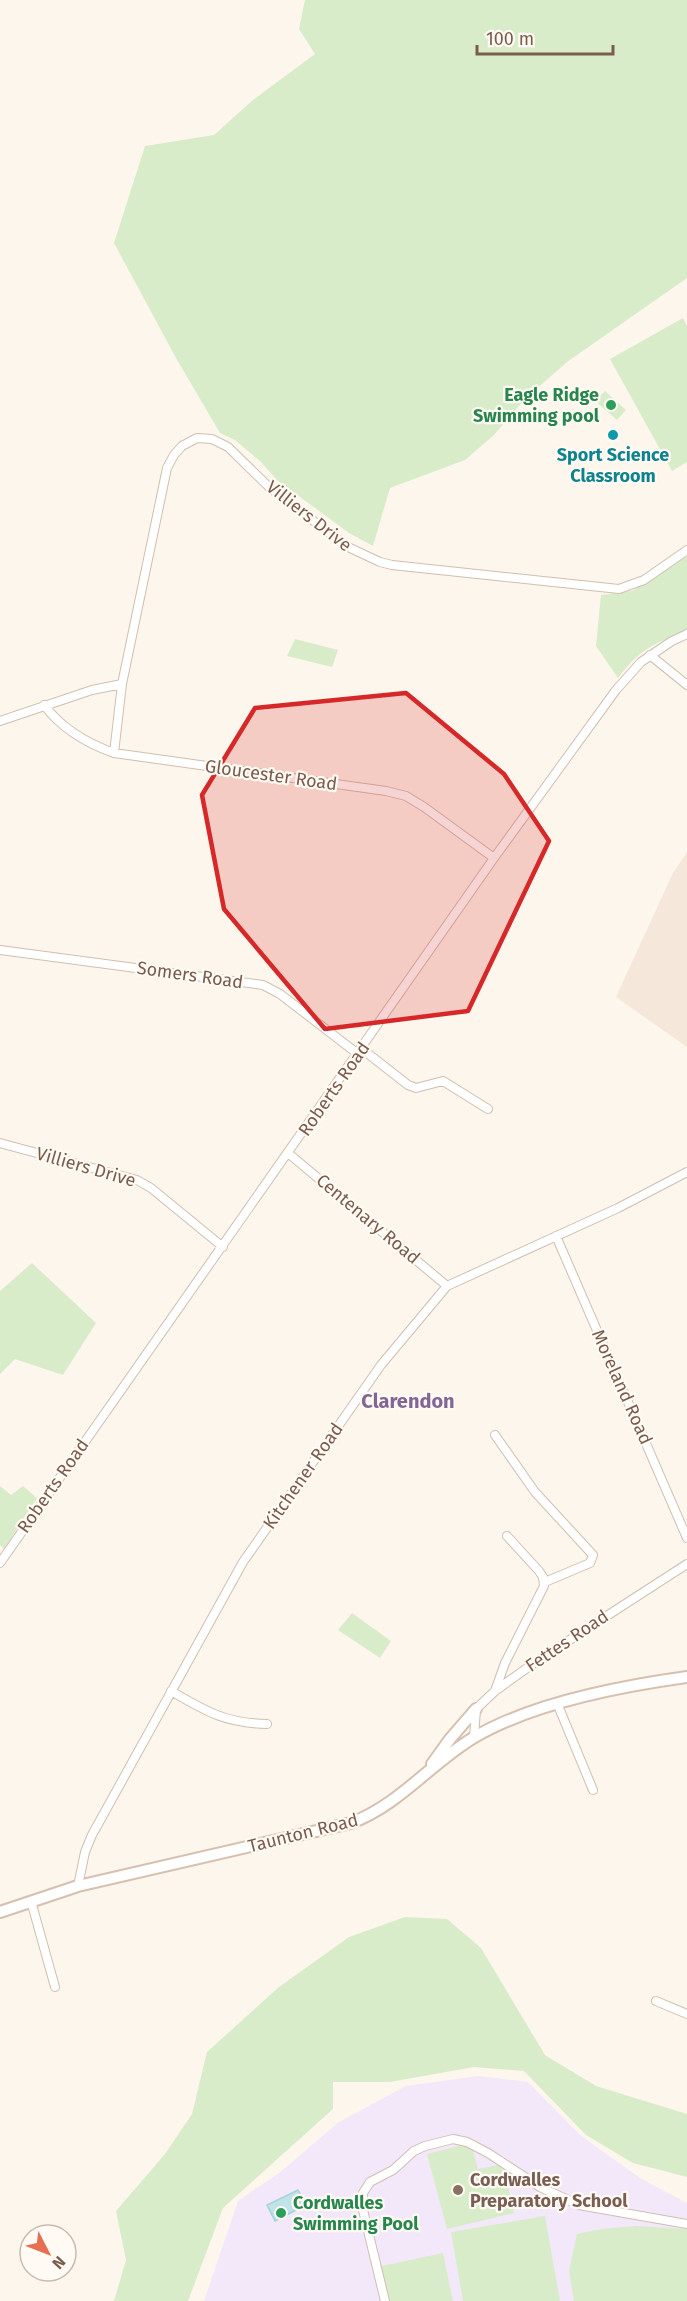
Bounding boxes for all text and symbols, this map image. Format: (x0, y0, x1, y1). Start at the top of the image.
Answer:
scale bar (477, 18, 614, 56)
text: 100 m (486, 28, 534, 50)
place label: Eagle Ridge Swimming pool (473, 384, 600, 427)
marker: Eagle Ridge Swimming pool (604, 398, 618, 412)
marker: Sport Science Classroom (606, 428, 620, 442)
place label: Sport Science Classroom (557, 444, 669, 487)
street label: Villiers Drive (262, 476, 356, 556)
street label: Gloucester Road (203, 755, 339, 795)
street label: Somers Road (136, 957, 244, 993)
street label: Roberts Road (294, 1038, 374, 1140)
street label: Villiers Drive (34, 1142, 138, 1192)
street label: Centenary Road (312, 1169, 424, 1269)
street label: Moreland Road (587, 1326, 657, 1448)
district label: Clarendon (361, 1389, 455, 1413)
street label: Kitchener Road (258, 1419, 348, 1533)
street label: Roberts Road (13, 1435, 93, 1537)
street label: Fettes Road (521, 1605, 613, 1677)
street label: Taunton Road (246, 1809, 360, 1857)
place label: Cordwalles Preparatory School (470, 2169, 628, 2212)
marker: Cordwalles Preparatory School (451, 2183, 465, 2197)
place label: Cordwalles Swimming Pool (293, 2192, 419, 2235)
marker: Cordwalles Swimming Pool (274, 2206, 288, 2220)
north arrow (18, 2223, 78, 2283)
text: N (48, 2252, 69, 2273)

